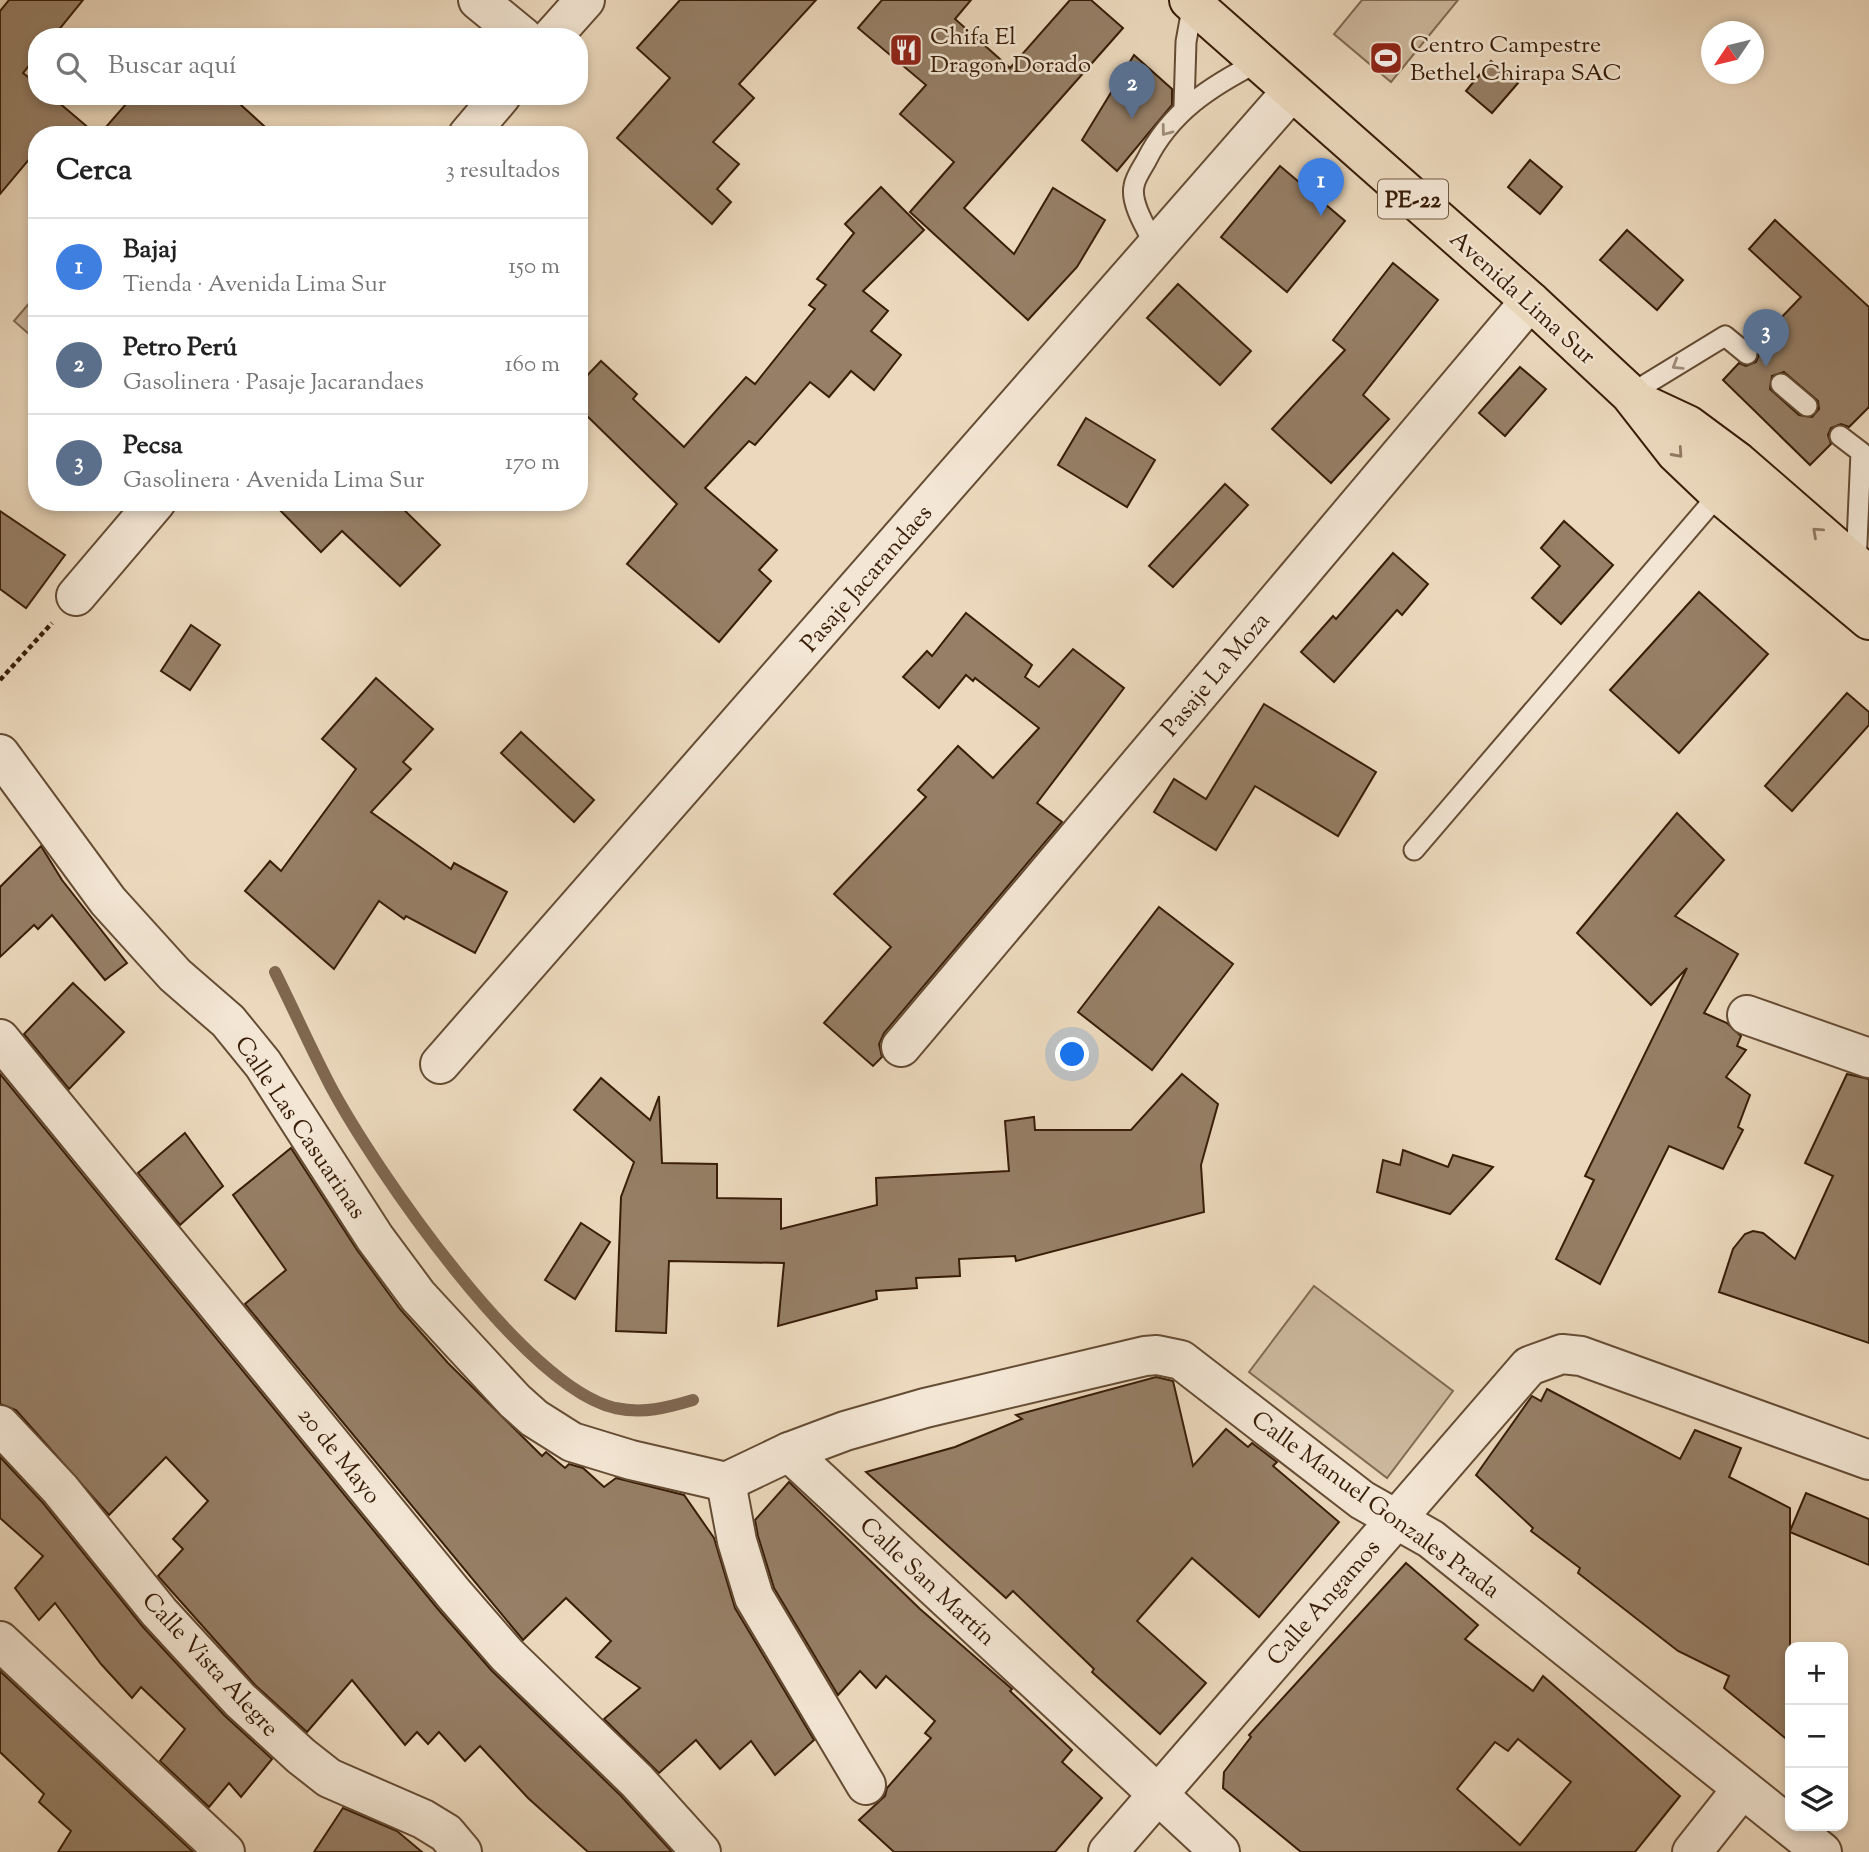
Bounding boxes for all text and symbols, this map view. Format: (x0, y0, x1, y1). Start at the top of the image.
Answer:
place label: Chifa El Dragon Dorado (930, 21, 1091, 83)
north arrow (1701, 21, 1764, 84)
search box (28, 28, 588, 105)
place label: Centro Campestre Bethel Chirapa SAC (1410, 29, 1622, 91)
restaurant icon: Chifa El Dragon Dorado (887, 31, 925, 69)
sports icon: Centro Campestre Bethel Chirapa SAC (1367, 39, 1405, 77)
icon: search (52, 48, 90, 86)
text: Buscar aquí (108, 48, 237, 85)
pin: 2 (1109, 61, 1155, 119)
one-way arrow (1161, 123, 1174, 136)
text: Cerca (56, 150, 132, 193)
text: 3 resultados (445, 155, 560, 188)
pin: 1 (1298, 158, 1344, 216)
road number: PE-22 (1378, 180, 1448, 218)
street label: Avenida Lima Sur (1441, 224, 1602, 373)
text: Bajaj (123, 232, 177, 269)
text: 1 (75, 251, 83, 284)
text: 150 m (508, 251, 560, 284)
text: Tienda · Avenida Lima Sur (123, 269, 386, 302)
pin: 3 (1743, 309, 1789, 367)
text: Petro Perú (123, 330, 237, 367)
text: 2 (74, 349, 84, 382)
text: 160 m (505, 349, 560, 382)
one-way arrow (1672, 357, 1685, 370)
text: Gasolinera · Pasaje Jacarandaes (123, 367, 424, 400)
text: Pecsa (123, 428, 183, 465)
one-way arrow (1670, 445, 1682, 458)
text: 3 (74, 447, 84, 480)
text: 170 m (505, 447, 560, 480)
text: Gasolinera · Avenida Lima Sur (123, 465, 424, 498)
street label: Pasaje Jacarandaes (794, 498, 941, 661)
one-way arrow (1812, 528, 1825, 540)
street label: Pasaje La Moza (1154, 606, 1279, 745)
street label: Calle Las Casuarinas (225, 1030, 373, 1226)
your location (1055, 1037, 1089, 1071)
street label: 20 de Mayo (289, 1400, 388, 1512)
street label: Calle Manuel Gonzales Prada (1243, 1404, 1506, 1608)
street label: Calle San Martín (851, 1510, 1002, 1655)
street label: Calle Angamos (1260, 1533, 1389, 1674)
street label: Calle Vista Alegre (133, 1585, 286, 1745)
map controls (1785, 1642, 1848, 1831)
button: + (1785, 1642, 1848, 1705)
button: − (1785, 1705, 1848, 1768)
button: layers (1785, 1768, 1848, 1831)

